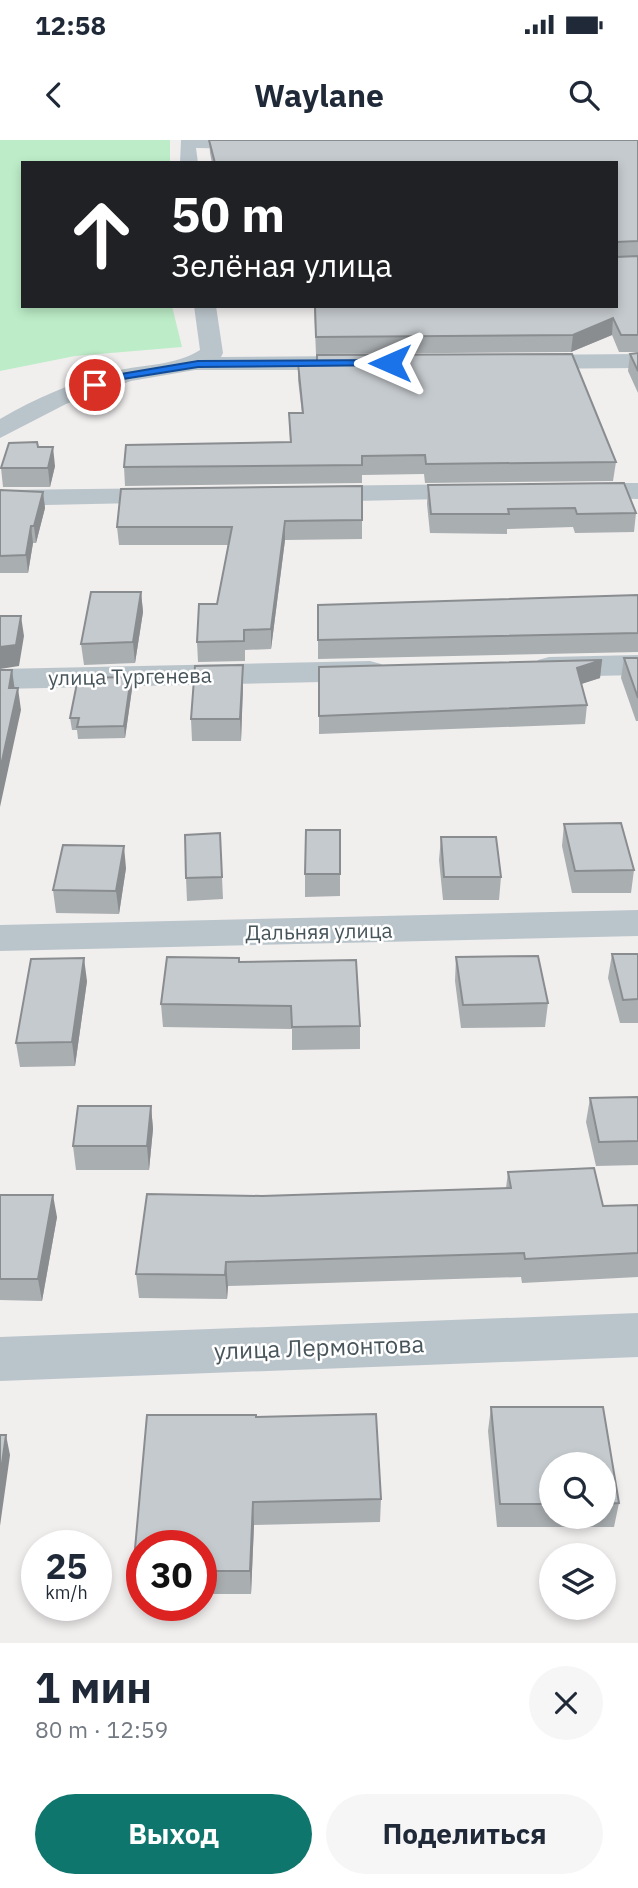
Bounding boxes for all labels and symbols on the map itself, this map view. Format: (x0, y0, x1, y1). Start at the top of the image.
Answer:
position arrow (353, 326, 427, 400)
pin (65, 355, 125, 415)
street label: улица Тургенева (48, 661, 212, 691)
street label: Дальняя улица (245, 916, 393, 946)
street label: улица Лермонтова (213, 1327, 425, 1367)
speed limit sign: 30 (126, 1530, 217, 1621)

